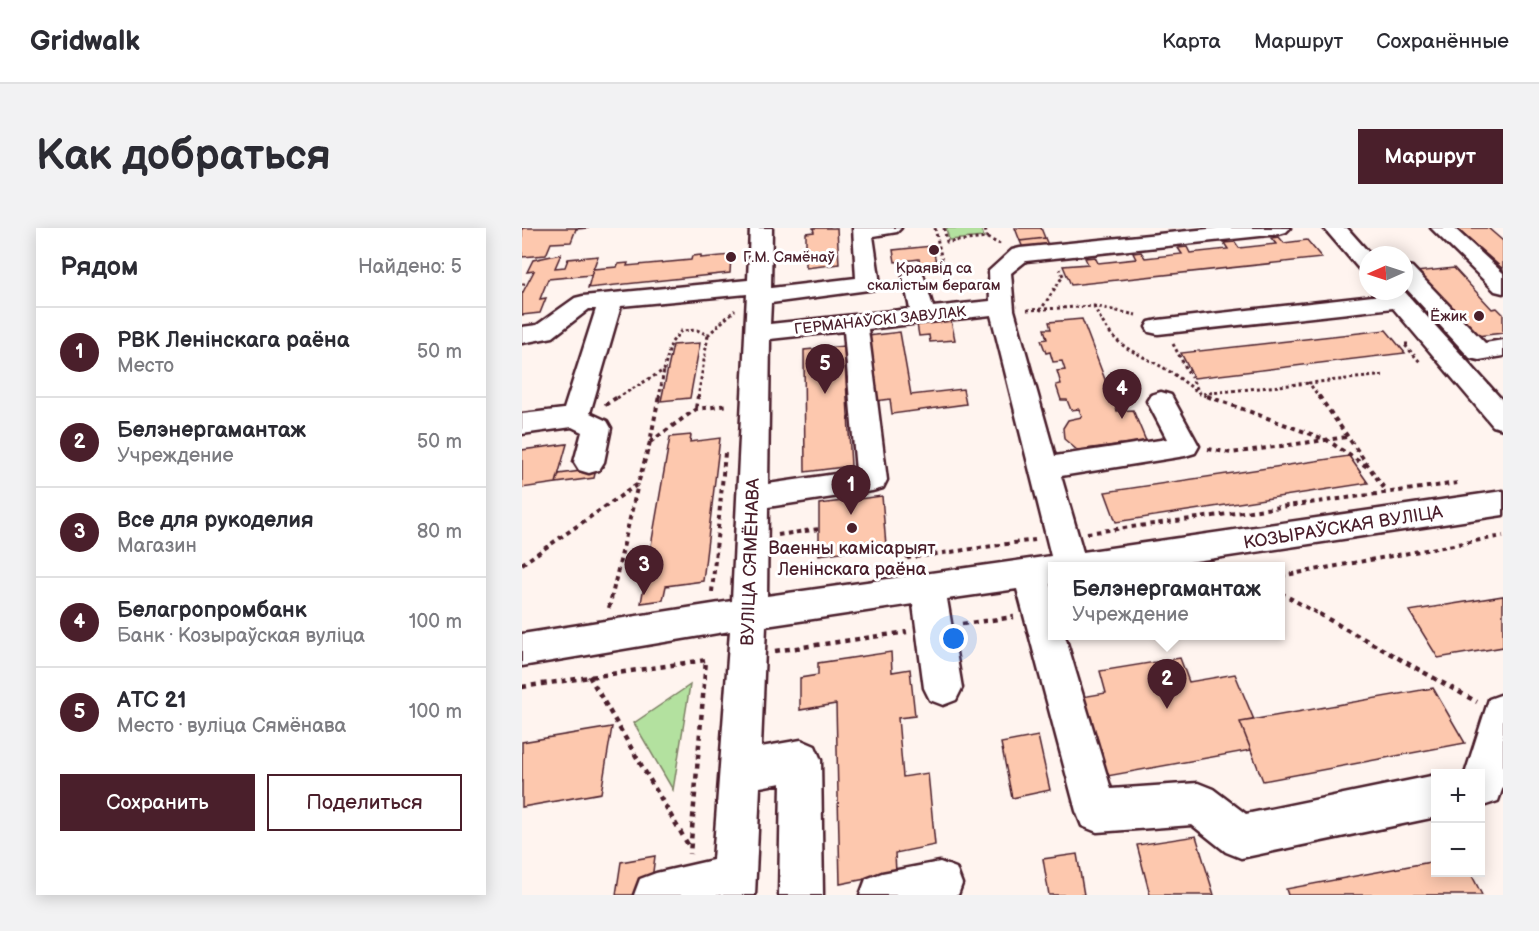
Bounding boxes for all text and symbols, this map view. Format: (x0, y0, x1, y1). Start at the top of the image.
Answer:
text: Gridwalk (30, 25, 140, 58)
text: Карта (1162, 29, 1221, 54)
text: Маршрут (1254, 29, 1343, 54)
text: Сохранённые (1376, 29, 1509, 54)
button: Маршрут (1358, 129, 1503, 184)
text: Как добраться (36, 131, 331, 182)
marker: Краявід са скалістым берагам (927, 243, 941, 257)
north arrow (1359, 246, 1413, 300)
place label: Г.М. Сямёнаў (743, 248, 835, 267)
marker: Г.М. Сямёнаў (724, 250, 738, 264)
text: Рядом (60, 252, 138, 283)
text: Найдено: 5 (358, 255, 462, 279)
place label: Краявід са скалістым берагам (867, 259, 1001, 295)
street label: ГЕРМАНАЎСКІ ЗАВУЛАК (793, 302, 967, 339)
place label: Ёжик (1430, 307, 1467, 326)
marker: Ёжик (1472, 309, 1486, 323)
text: РВК Ленінскага раёна (117, 327, 349, 354)
text: 1 (75, 340, 84, 364)
text: 50 m (417, 340, 462, 364)
pin: 5 (806, 344, 844, 394)
text: Место (117, 354, 174, 378)
pin: 4 (1102, 370, 1142, 419)
text: Белэнергамантаж (117, 417, 306, 444)
text: 2 (74, 430, 85, 454)
text: 50 m (417, 430, 462, 454)
text: Учреждение (117, 444, 234, 468)
pin: 1 (832, 466, 870, 515)
street label: ВУЛІЦА СЯМЁНАВА (736, 478, 764, 646)
street label: КОЗЫРАЎСКАЯ ВУЛІЦА (1242, 500, 1444, 554)
text: Все для рукоделия (117, 507, 314, 534)
text: 3 (74, 520, 85, 544)
text: 80 m (417, 520, 462, 544)
marker: Ваенны камісарыят Ленінскага раёна (845, 521, 859, 535)
text: Магазин (117, 534, 197, 558)
place label: Ваенны камісарыят Ленінскага раёна (768, 538, 936, 580)
pin: 3 (624, 546, 664, 595)
popup (1048, 562, 1285, 640)
text: Белэнергамантаж (1072, 576, 1261, 603)
text: Белагропромбанк (117, 597, 307, 624)
text: Учреждение (1072, 603, 1189, 627)
text: 4 (74, 610, 85, 634)
text: 100 m (409, 610, 462, 634)
text: Банк · Козыраўская вуліца (117, 624, 365, 648)
your location (939, 624, 968, 653)
pin: 2 (1148, 660, 1186, 709)
text: АТС 21 (117, 687, 186, 714)
text: 5 (74, 700, 85, 724)
text: 100 m (409, 700, 462, 724)
text: Место · вуліца Сямёнава (117, 714, 346, 738)
map controls (1431, 769, 1485, 877)
button: + (1431, 769, 1485, 823)
button: Сохранить (60, 774, 255, 831)
button: Поделиться (267, 774, 462, 831)
button: − (1431, 823, 1485, 877)

